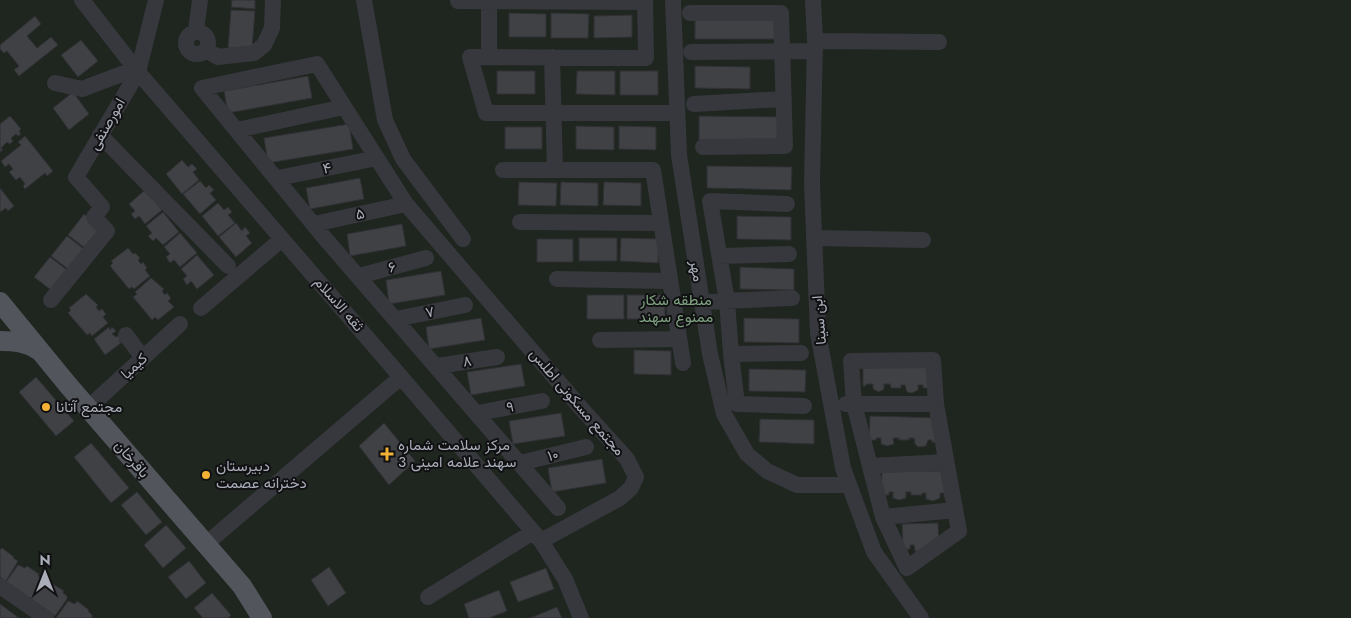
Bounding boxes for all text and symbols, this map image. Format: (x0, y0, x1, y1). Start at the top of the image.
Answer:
street label: امورصنفی (83, 94, 131, 154)
street label: ۴ (321, 156, 334, 180)
street label: ۵ (353, 202, 367, 226)
street label: ۶ (386, 255, 398, 279)
street label: مهر (684, 258, 710, 283)
street label: ثقه الاسلام (309, 272, 369, 336)
park label: منطقه شکار ممنوع سهند (639, 289, 713, 328)
street label: ابن سینا (806, 294, 832, 346)
street label: ۷ (424, 300, 437, 324)
street label: مجتمع مسکونی اطلس (524, 344, 630, 460)
street label: کیمیا (115, 347, 153, 384)
street label: ۸ (461, 349, 473, 373)
place label: مجتمع آتانا (56, 396, 122, 418)
street label: ۹ (504, 396, 516, 418)
marker: مجتمع آتانا (40, 401, 52, 413)
place label: مرکز سلامت شماره 3 سهند علامه امینی (398, 434, 517, 473)
street label: باقرخان (109, 435, 155, 483)
street label: ۱۰ (545, 443, 561, 467)
marker: مرکز سلامت شماره 3 سهند علامه امینی (380, 447, 394, 461)
place label: دبیرستان دخترانه عصمت (216, 455, 307, 494)
marker: دبیرستان دخترانه عصمت (200, 469, 212, 481)
north arrow (20, 548, 70, 598)
text: N (39, 550, 51, 570)

